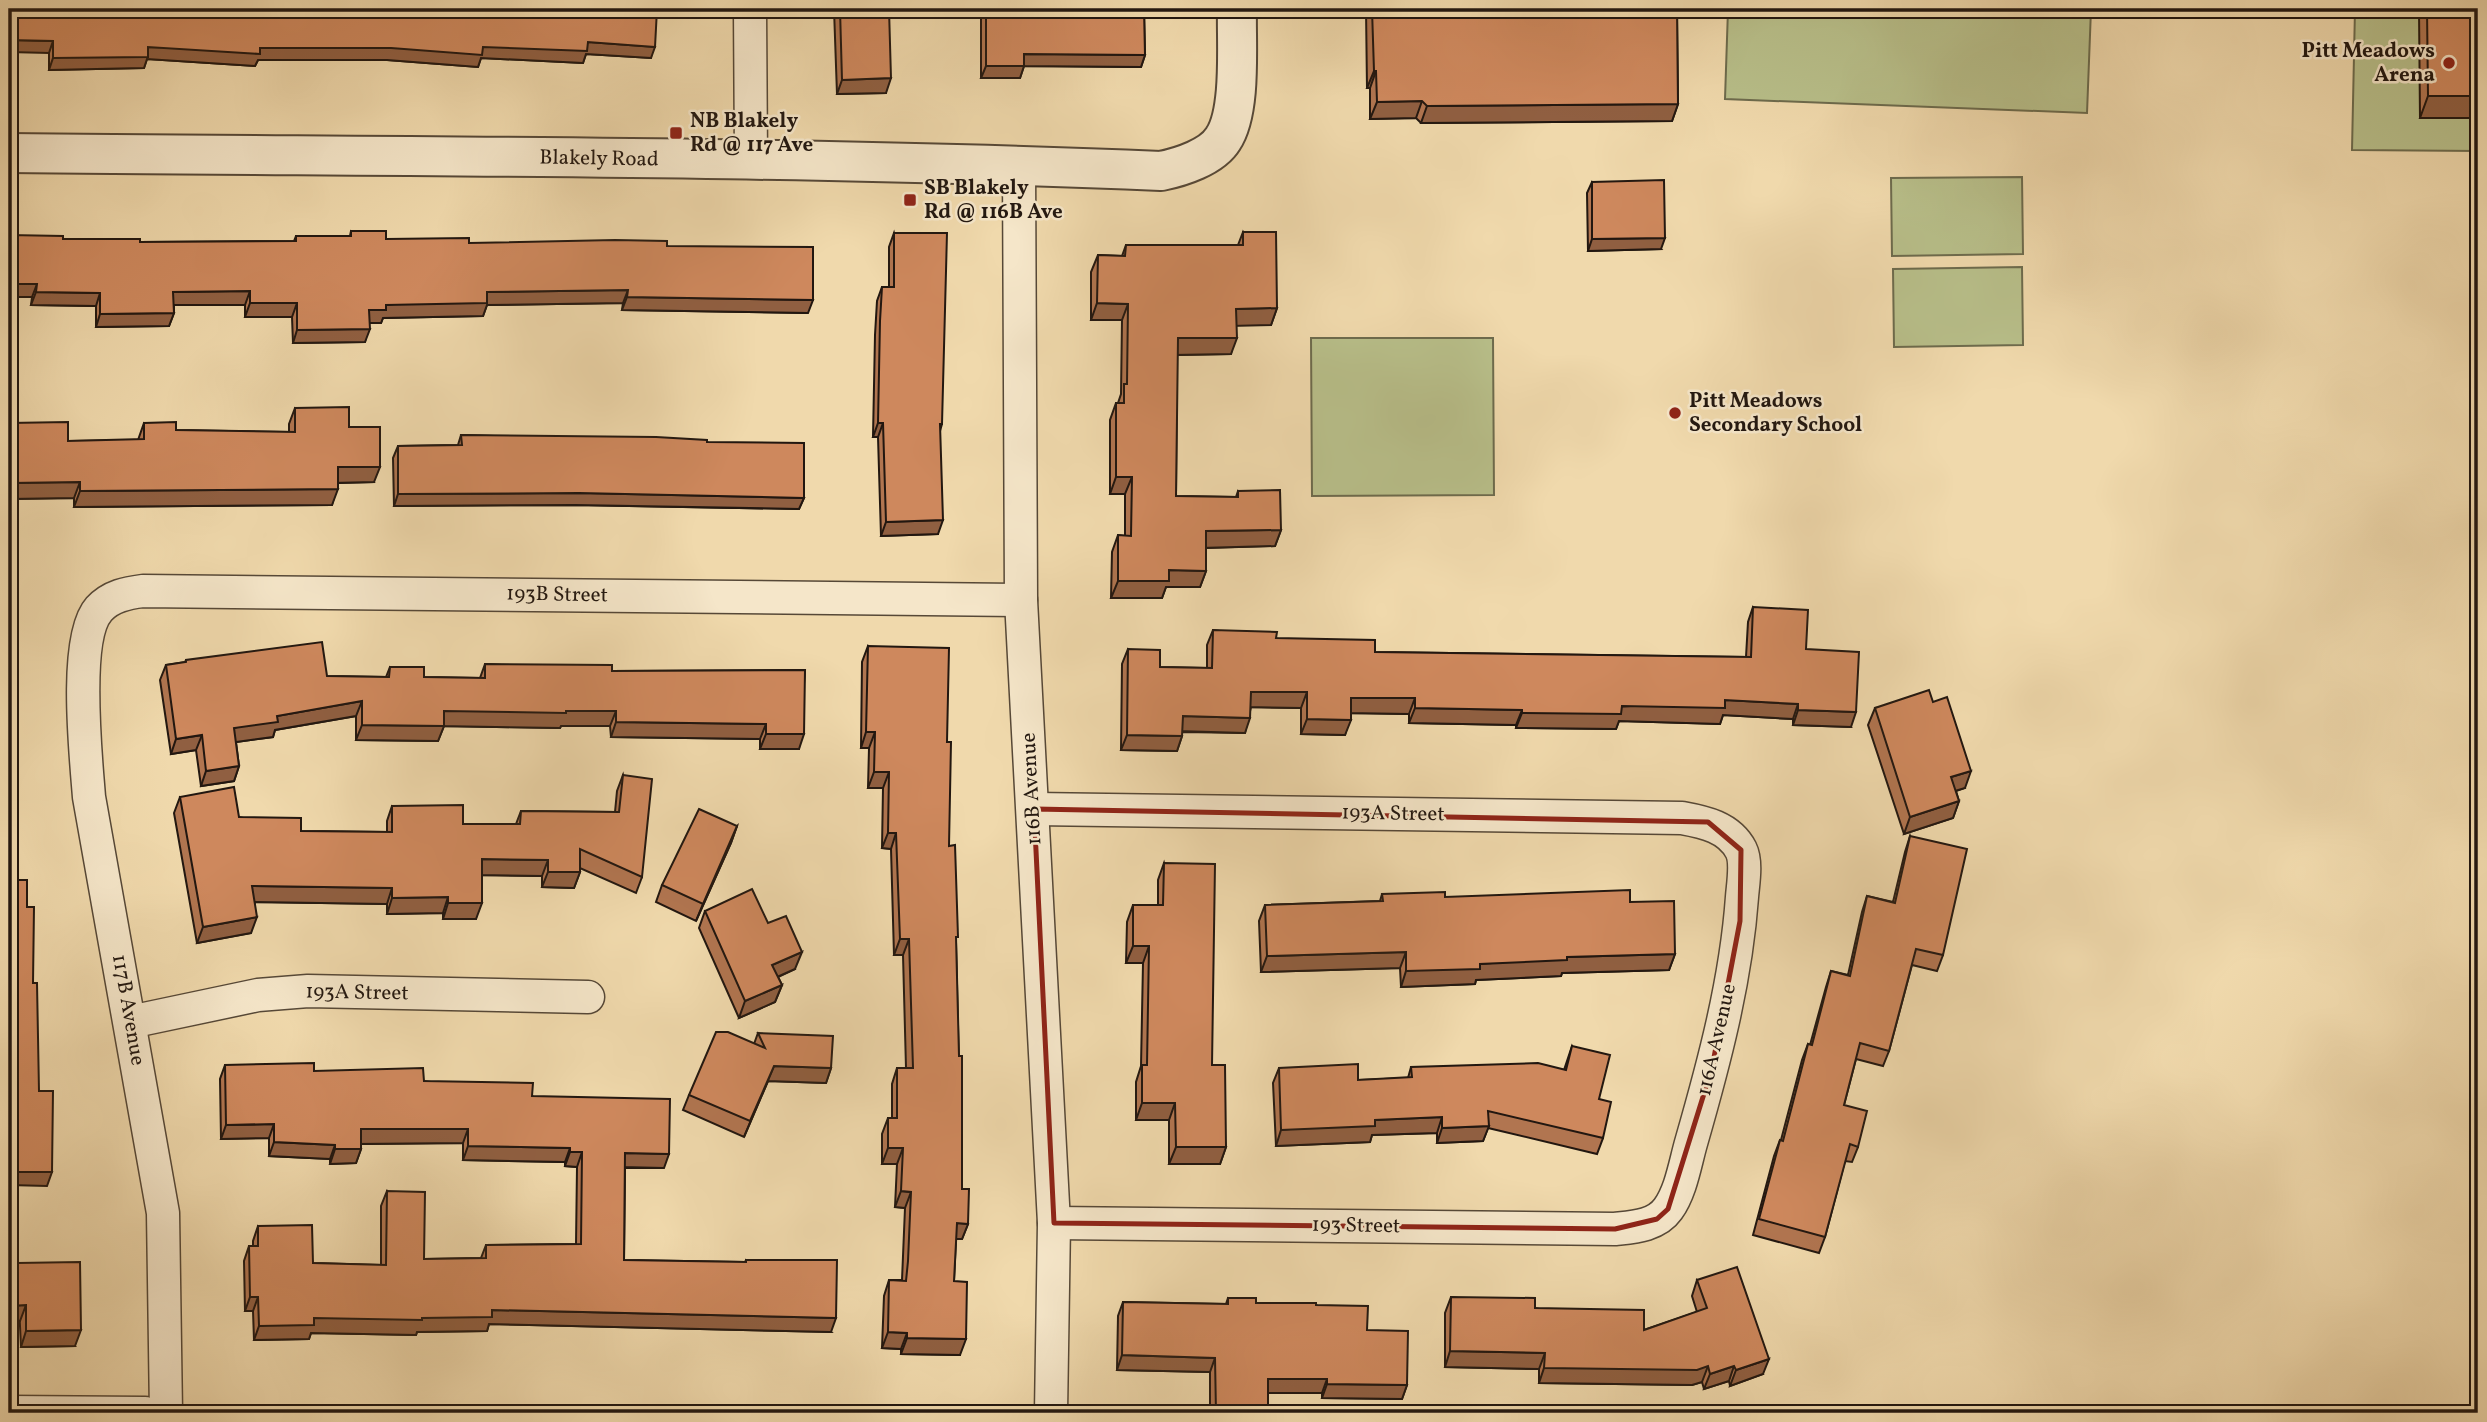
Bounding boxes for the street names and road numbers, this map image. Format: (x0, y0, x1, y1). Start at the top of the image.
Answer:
street label: Blakely Road (539, 143, 659, 175)
street label: 193B Street (506, 580, 608, 610)
street label: 116B Avenue (1015, 732, 1049, 846)
street label: 193A Street (1341, 799, 1445, 829)
street label: 117B Avenue (104, 952, 152, 1068)
street label: 193A Street (305, 978, 409, 1008)
street label: 116A Avenue (1690, 981, 1744, 1099)
street label: 193 Street (1311, 1211, 1401, 1241)

